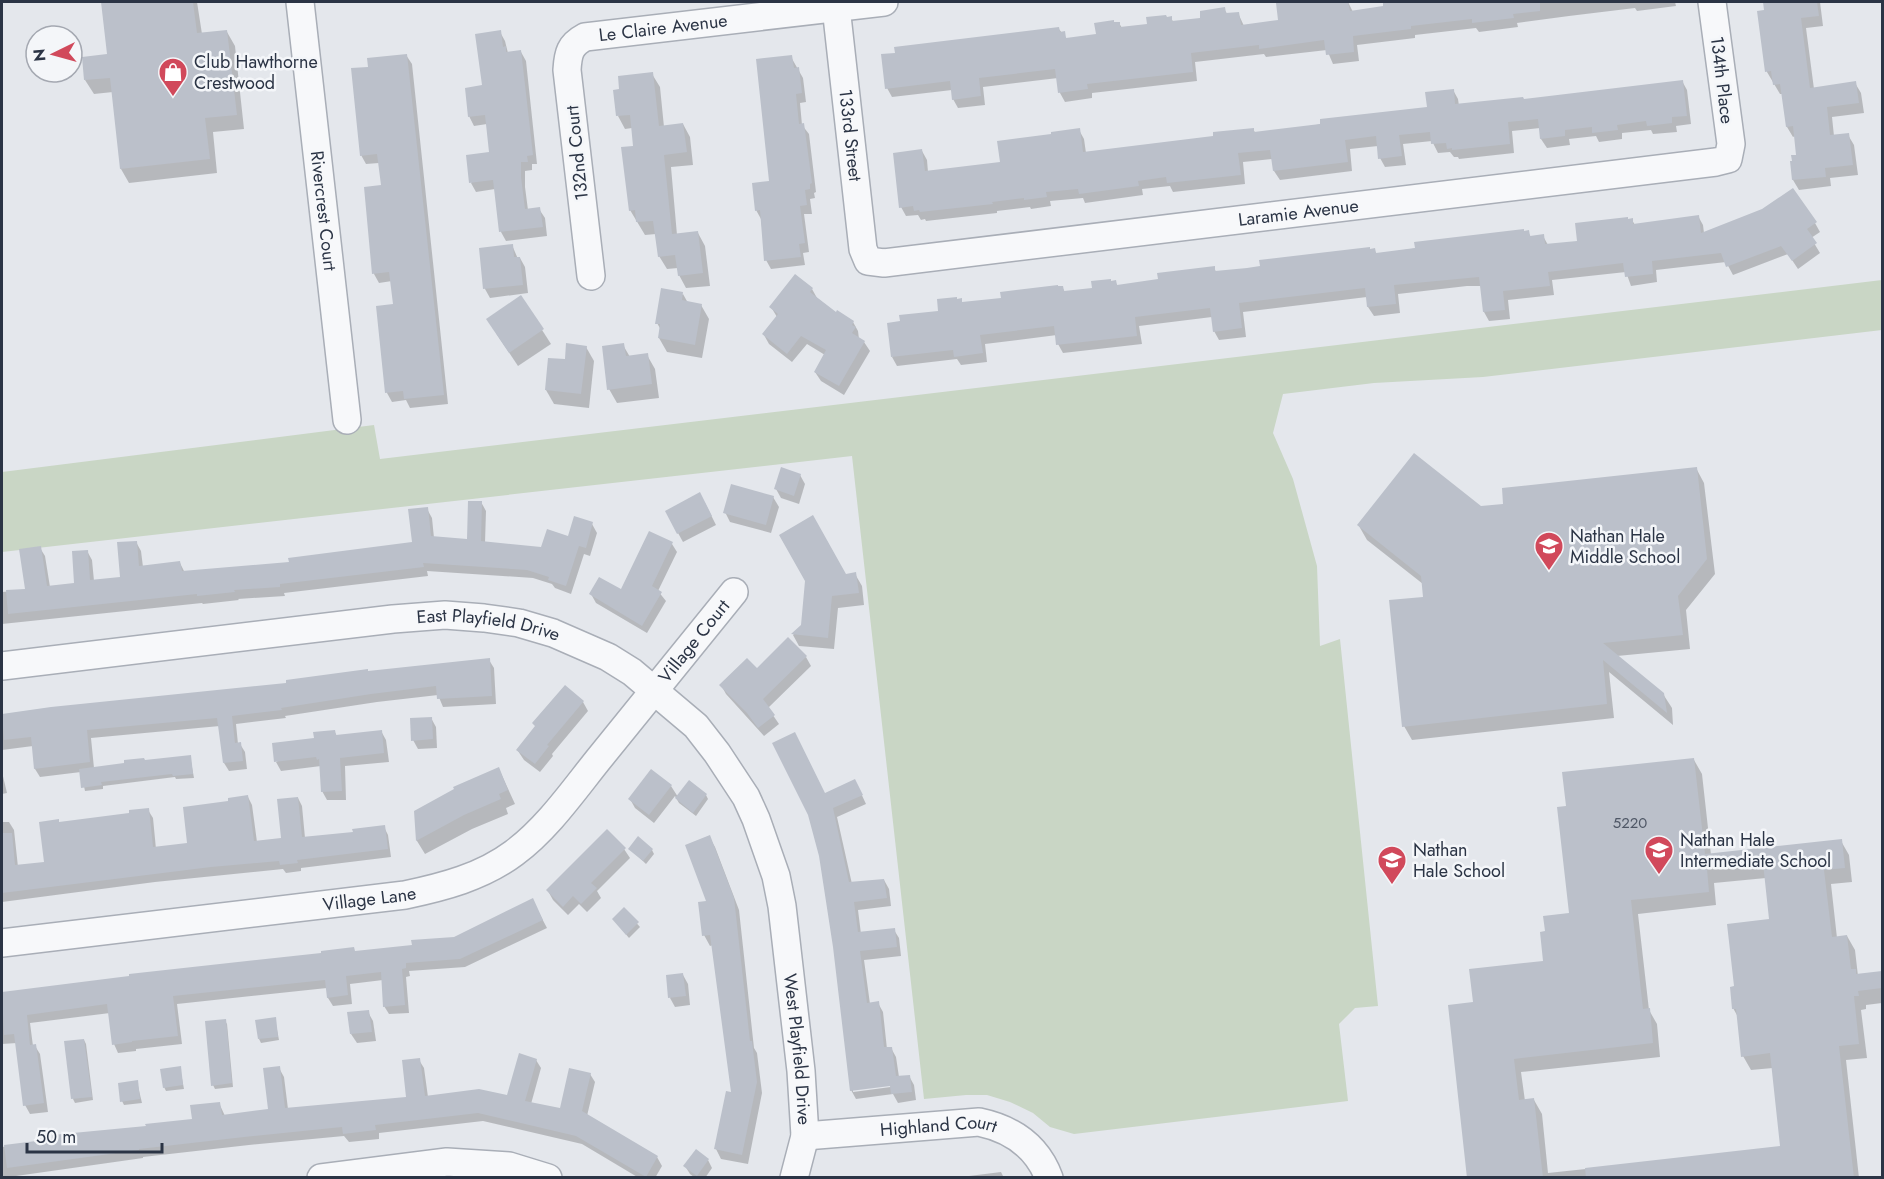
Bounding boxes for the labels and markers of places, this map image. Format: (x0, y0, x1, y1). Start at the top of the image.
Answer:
place label: Club Hawthorne Crestwood (194, 49, 318, 96)
shop icon: Club Hawthorne Crestwood (157, 56, 189, 98)
place label: Nathan Hale Middle School (1570, 523, 1680, 570)
school or university icon: Nathan Hale Middle School (1533, 530, 1565, 572)
place label: Nathan Hale Intermediate School (1680, 827, 1831, 874)
school or university icon: Nathan Hale Intermediate School (1643, 834, 1675, 876)
place label: Nathan Hale School (1413, 837, 1505, 884)
school or university icon: Nathan Hale School (1376, 844, 1408, 886)

